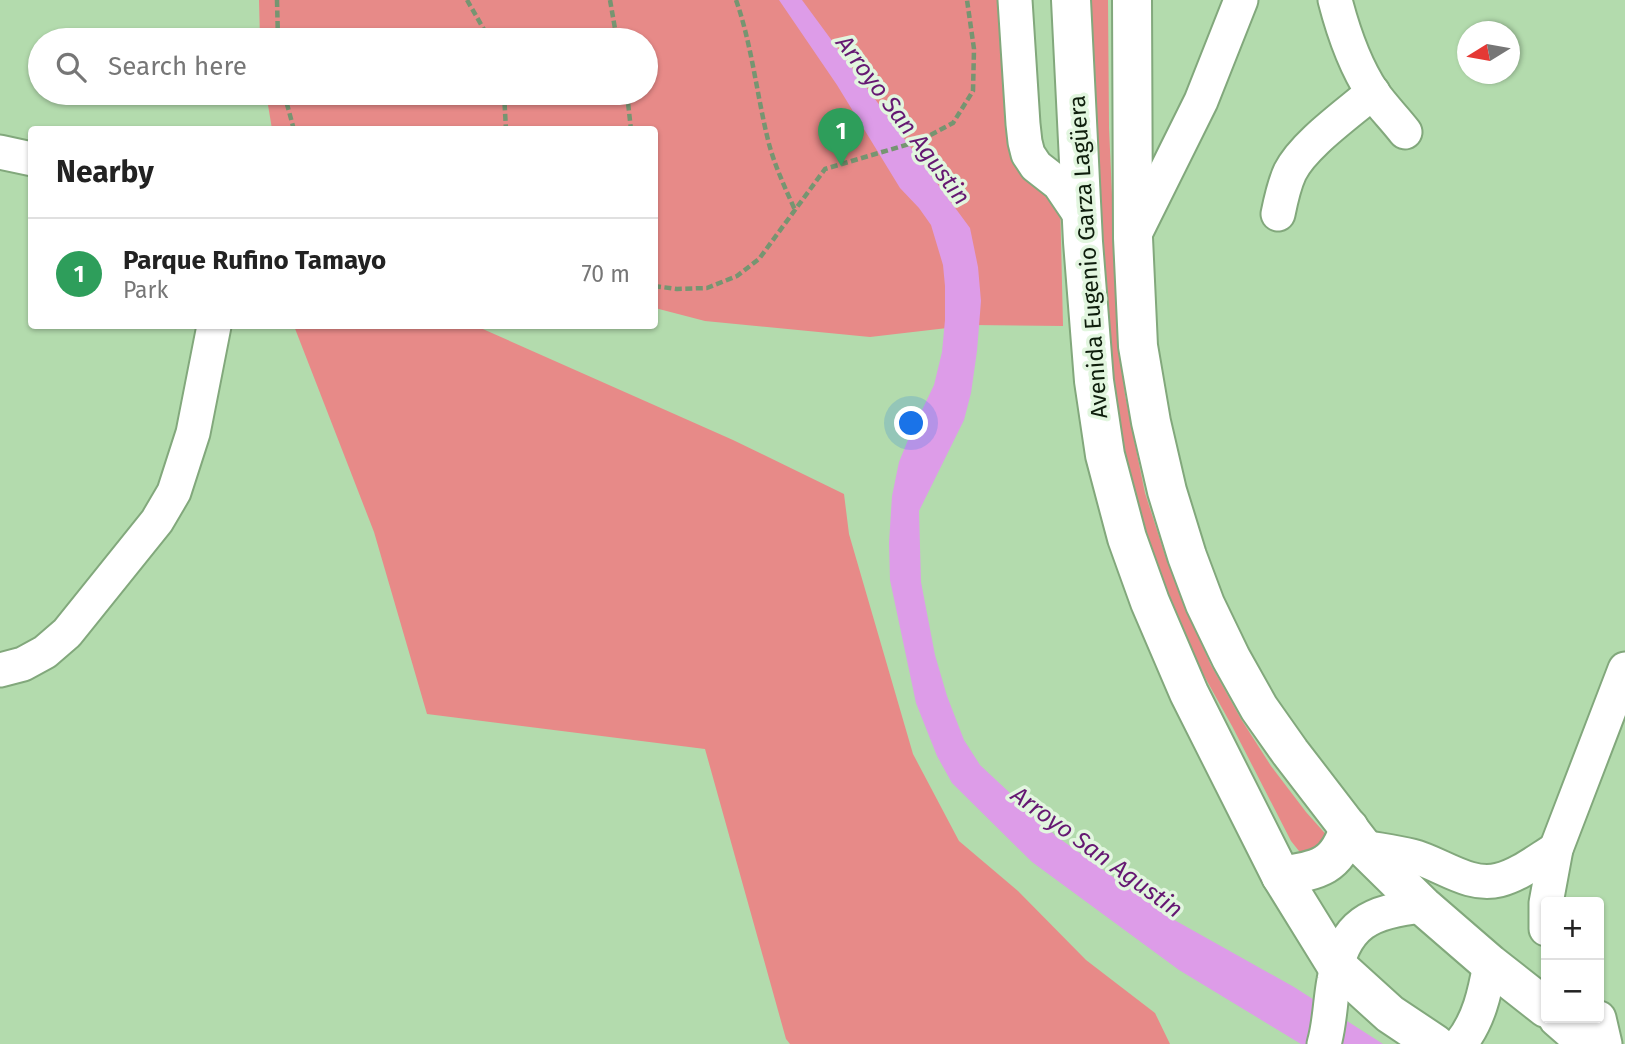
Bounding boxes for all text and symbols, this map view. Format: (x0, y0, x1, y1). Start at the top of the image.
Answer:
north arrow (1457, 21, 1520, 84)
search box (28, 28, 658, 105)
water label: Arroyo San Agustin (830, 29, 976, 210)
icon: search (52, 48, 90, 86)
text: Search here (108, 51, 247, 82)
street label: Avenida Eugenio Garza Lagüera (1063, 94, 1113, 420)
pin: 1 (818, 108, 864, 166)
text: Nearby (56, 154, 154, 190)
text: Parque Rufino Tamayo (123, 245, 386, 276)
text: 1 (74, 260, 84, 288)
text: 70 m (581, 260, 630, 288)
text: Park (123, 276, 168, 304)
your location (894, 406, 928, 440)
water label: Arroyo San Agustin (1005, 780, 1188, 924)
map controls (1541, 897, 1604, 1023)
button: + (1541, 897, 1604, 960)
button: − (1541, 960, 1604, 1023)

